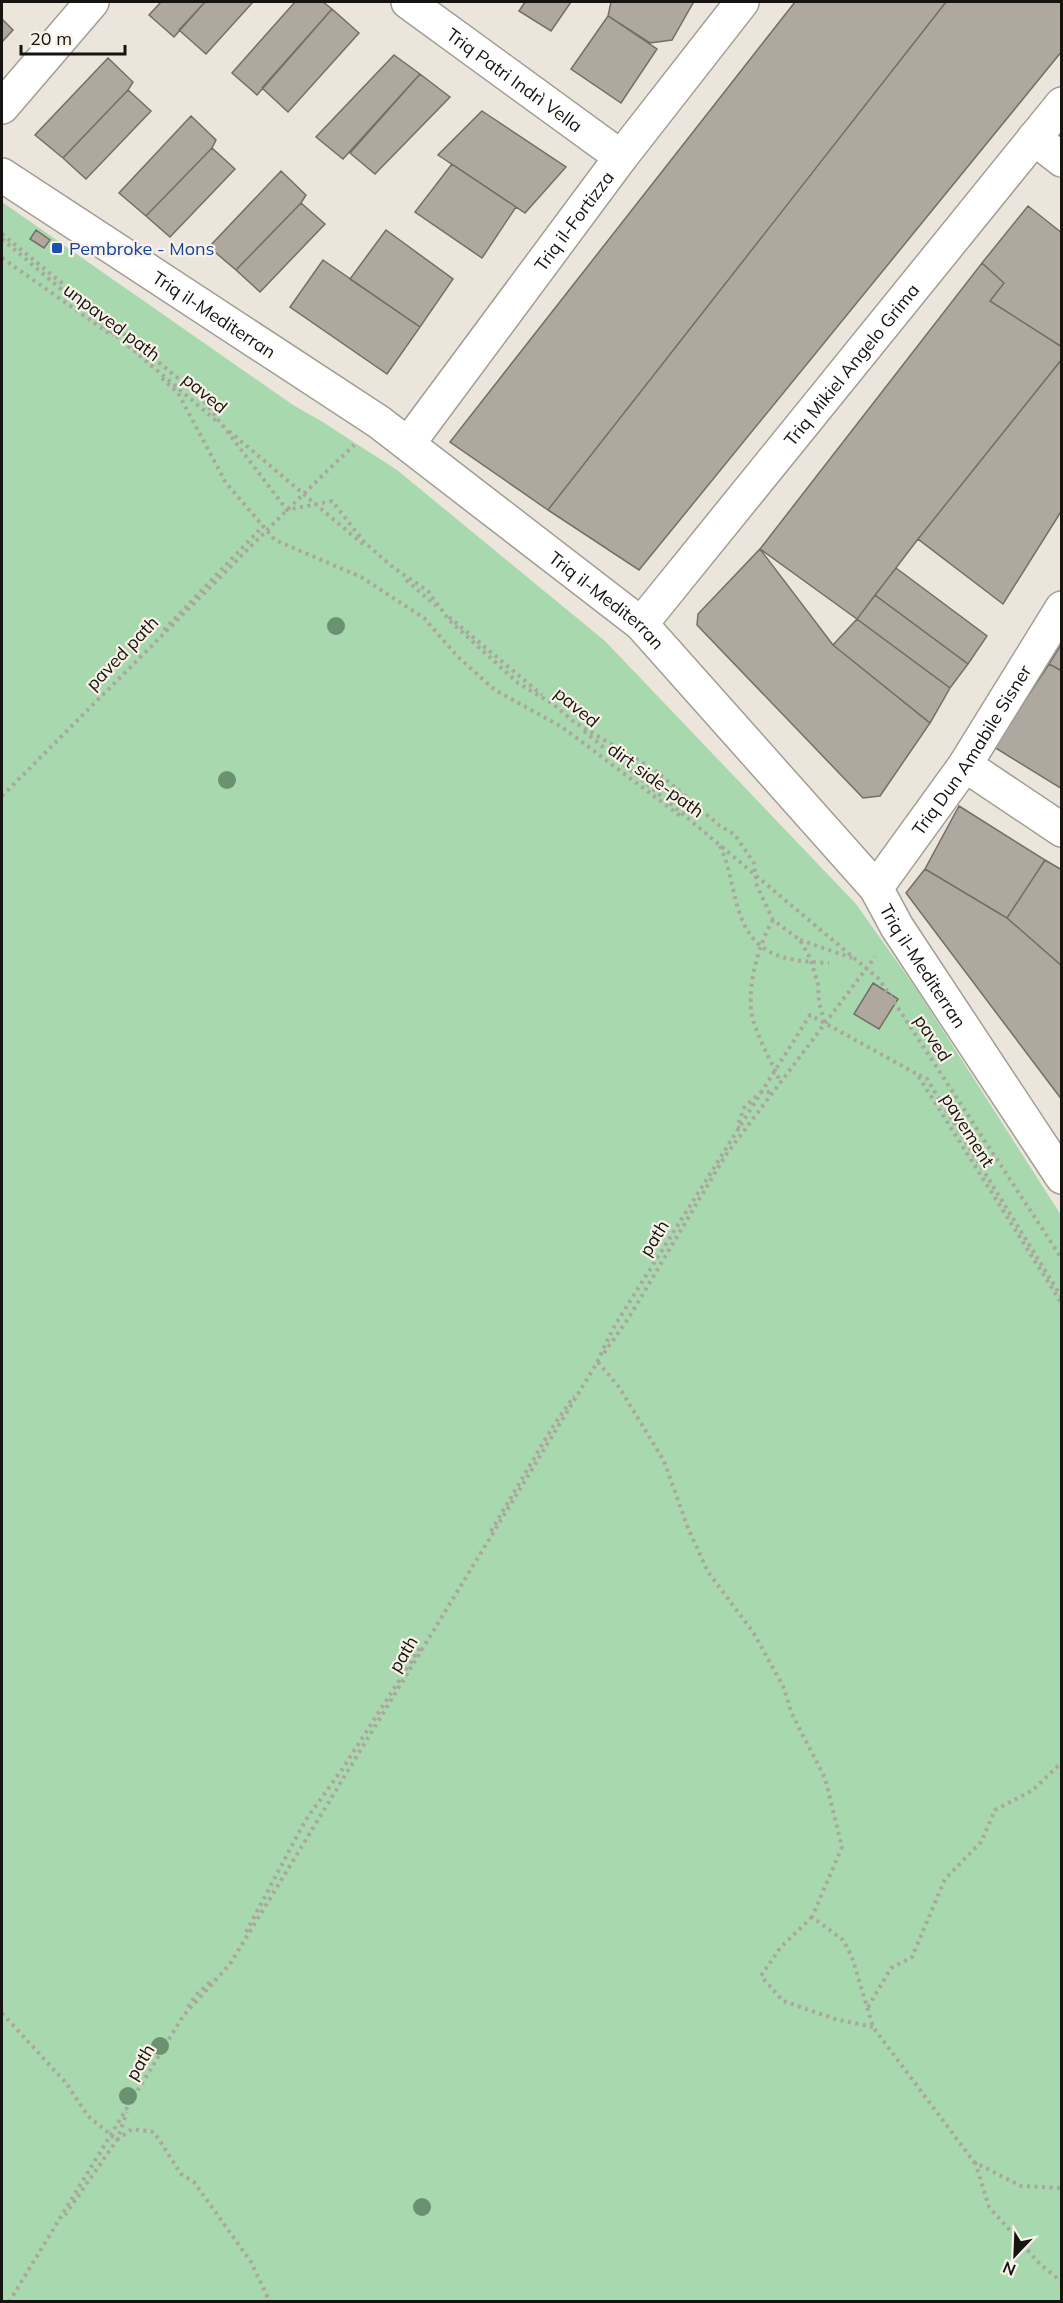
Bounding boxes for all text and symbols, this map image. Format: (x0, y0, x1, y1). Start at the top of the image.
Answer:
scale bar (21, 18, 124, 56)
street label: Triq Patri Indrì Vella (442, 23, 587, 137)
text: 20 m (30, 27, 72, 50)
street label: Triq il-Fortizza (529, 166, 618, 276)
place label: Pembroke - Mons (69, 237, 215, 260)
marker: Pembroke - Mons (50, 241, 64, 255)
street label: Triq il-Mediterran (148, 265, 281, 363)
street label: unpaved path (59, 278, 165, 366)
street label: Triq Mikiel Angelo Grima (779, 279, 924, 450)
street label: paved (178, 368, 232, 418)
street label: Triq il-Mediterran (544, 546, 669, 654)
street label: paved path (81, 611, 163, 695)
street label: Triq Dun Amabile Sisner (907, 660, 1036, 840)
street label: paved (550, 682, 604, 732)
street label: dirt side-path (603, 737, 709, 823)
street label: Triq il-Mediterran (875, 900, 972, 1032)
street label: paved (909, 1010, 957, 1066)
street label: pavement (936, 1089, 1000, 1171)
street label: path (634, 1216, 674, 1260)
street label: path (383, 1632, 423, 1676)
street label: path (120, 2040, 160, 2084)
north arrow (985, 2225, 1045, 2285)
text: N (1000, 2257, 1019, 2280)

